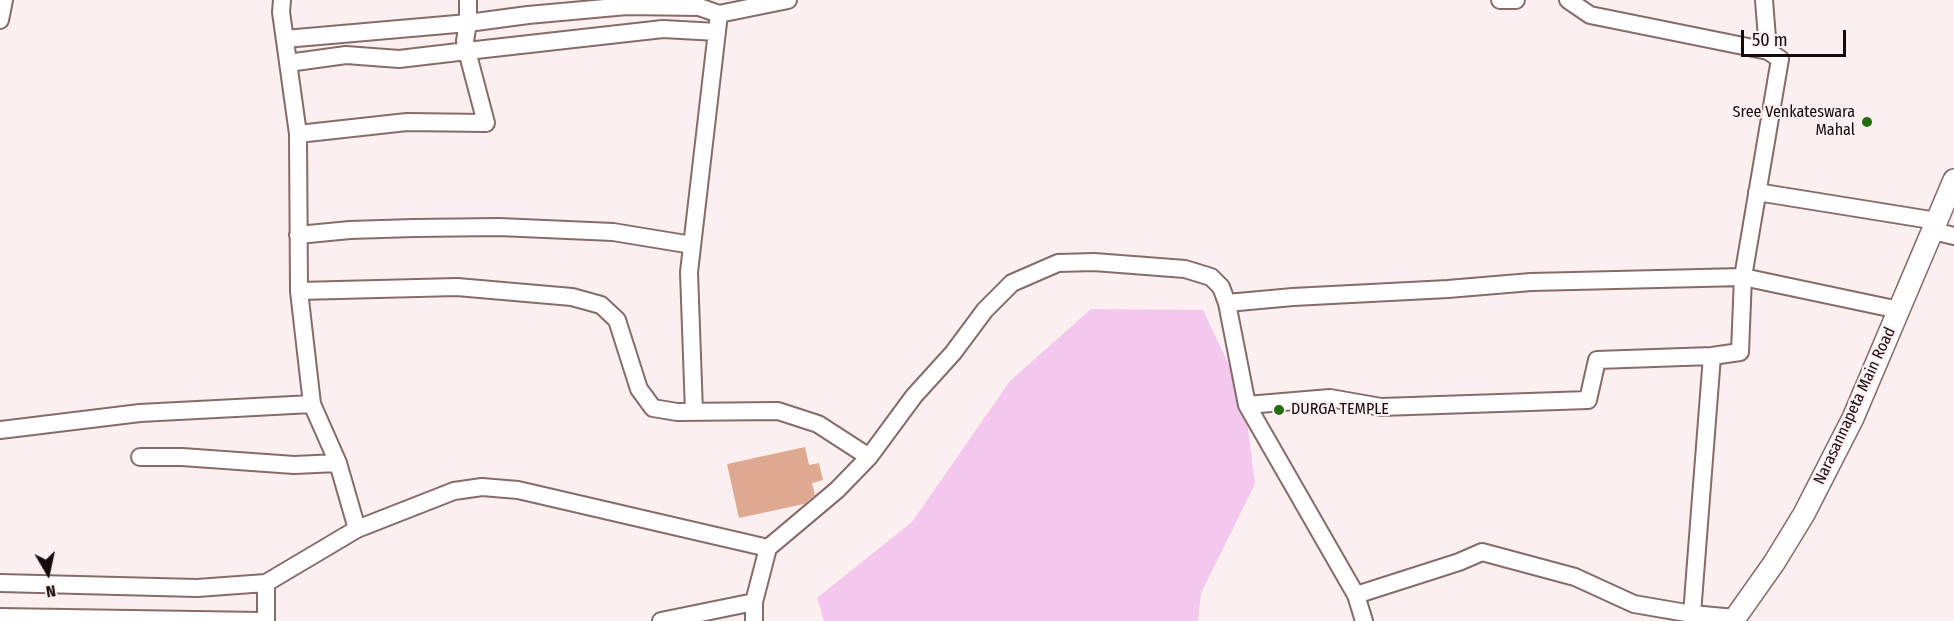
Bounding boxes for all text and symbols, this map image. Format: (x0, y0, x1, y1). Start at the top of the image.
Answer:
scale bar (1744, 18, 1849, 56)
text: 50 m (1752, 29, 1788, 51)
place label: Sree Venkateswara Mahal (1733, 103, 1855, 141)
marker: Sree Venkateswara Mahal (1860, 115, 1874, 129)
street label: Narasannapeta Main Road (1810, 324, 1900, 488)
place label: DURGA TEMPLE (1291, 400, 1389, 420)
marker: DURGA TEMPLE (1272, 403, 1286, 417)
north arrow (18, 543, 78, 603)
text: N (45, 581, 57, 601)

